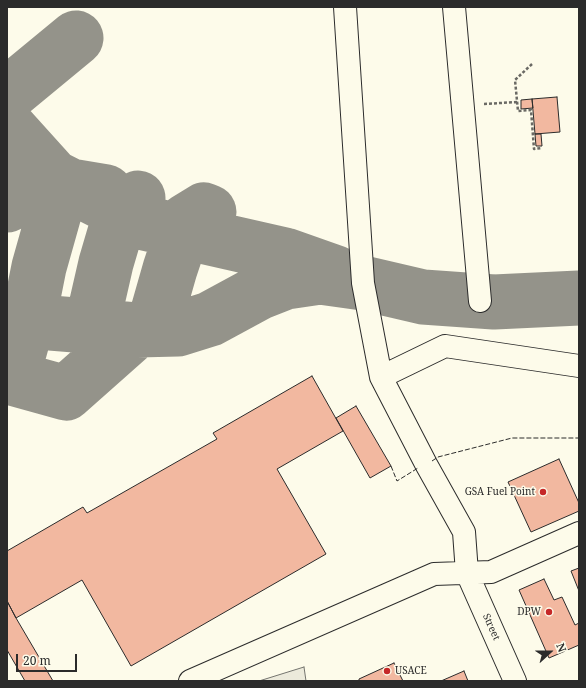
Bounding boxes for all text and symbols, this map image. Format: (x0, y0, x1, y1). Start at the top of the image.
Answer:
place label: GSA Fuel Point (465, 486, 535, 498)
marker: GSA Fuel Point (538, 487, 548, 497)
place label: DPW (517, 606, 541, 618)
marker: DPW (544, 607, 554, 617)
street label: Street (480, 612, 502, 642)
north arrow (530, 632, 570, 672)
text: N (553, 641, 570, 654)
scale bar (18, 646, 79, 672)
text: 20 m (23, 652, 51, 669)
place label: USACE (395, 665, 427, 677)
marker: USACE (382, 666, 392, 676)

